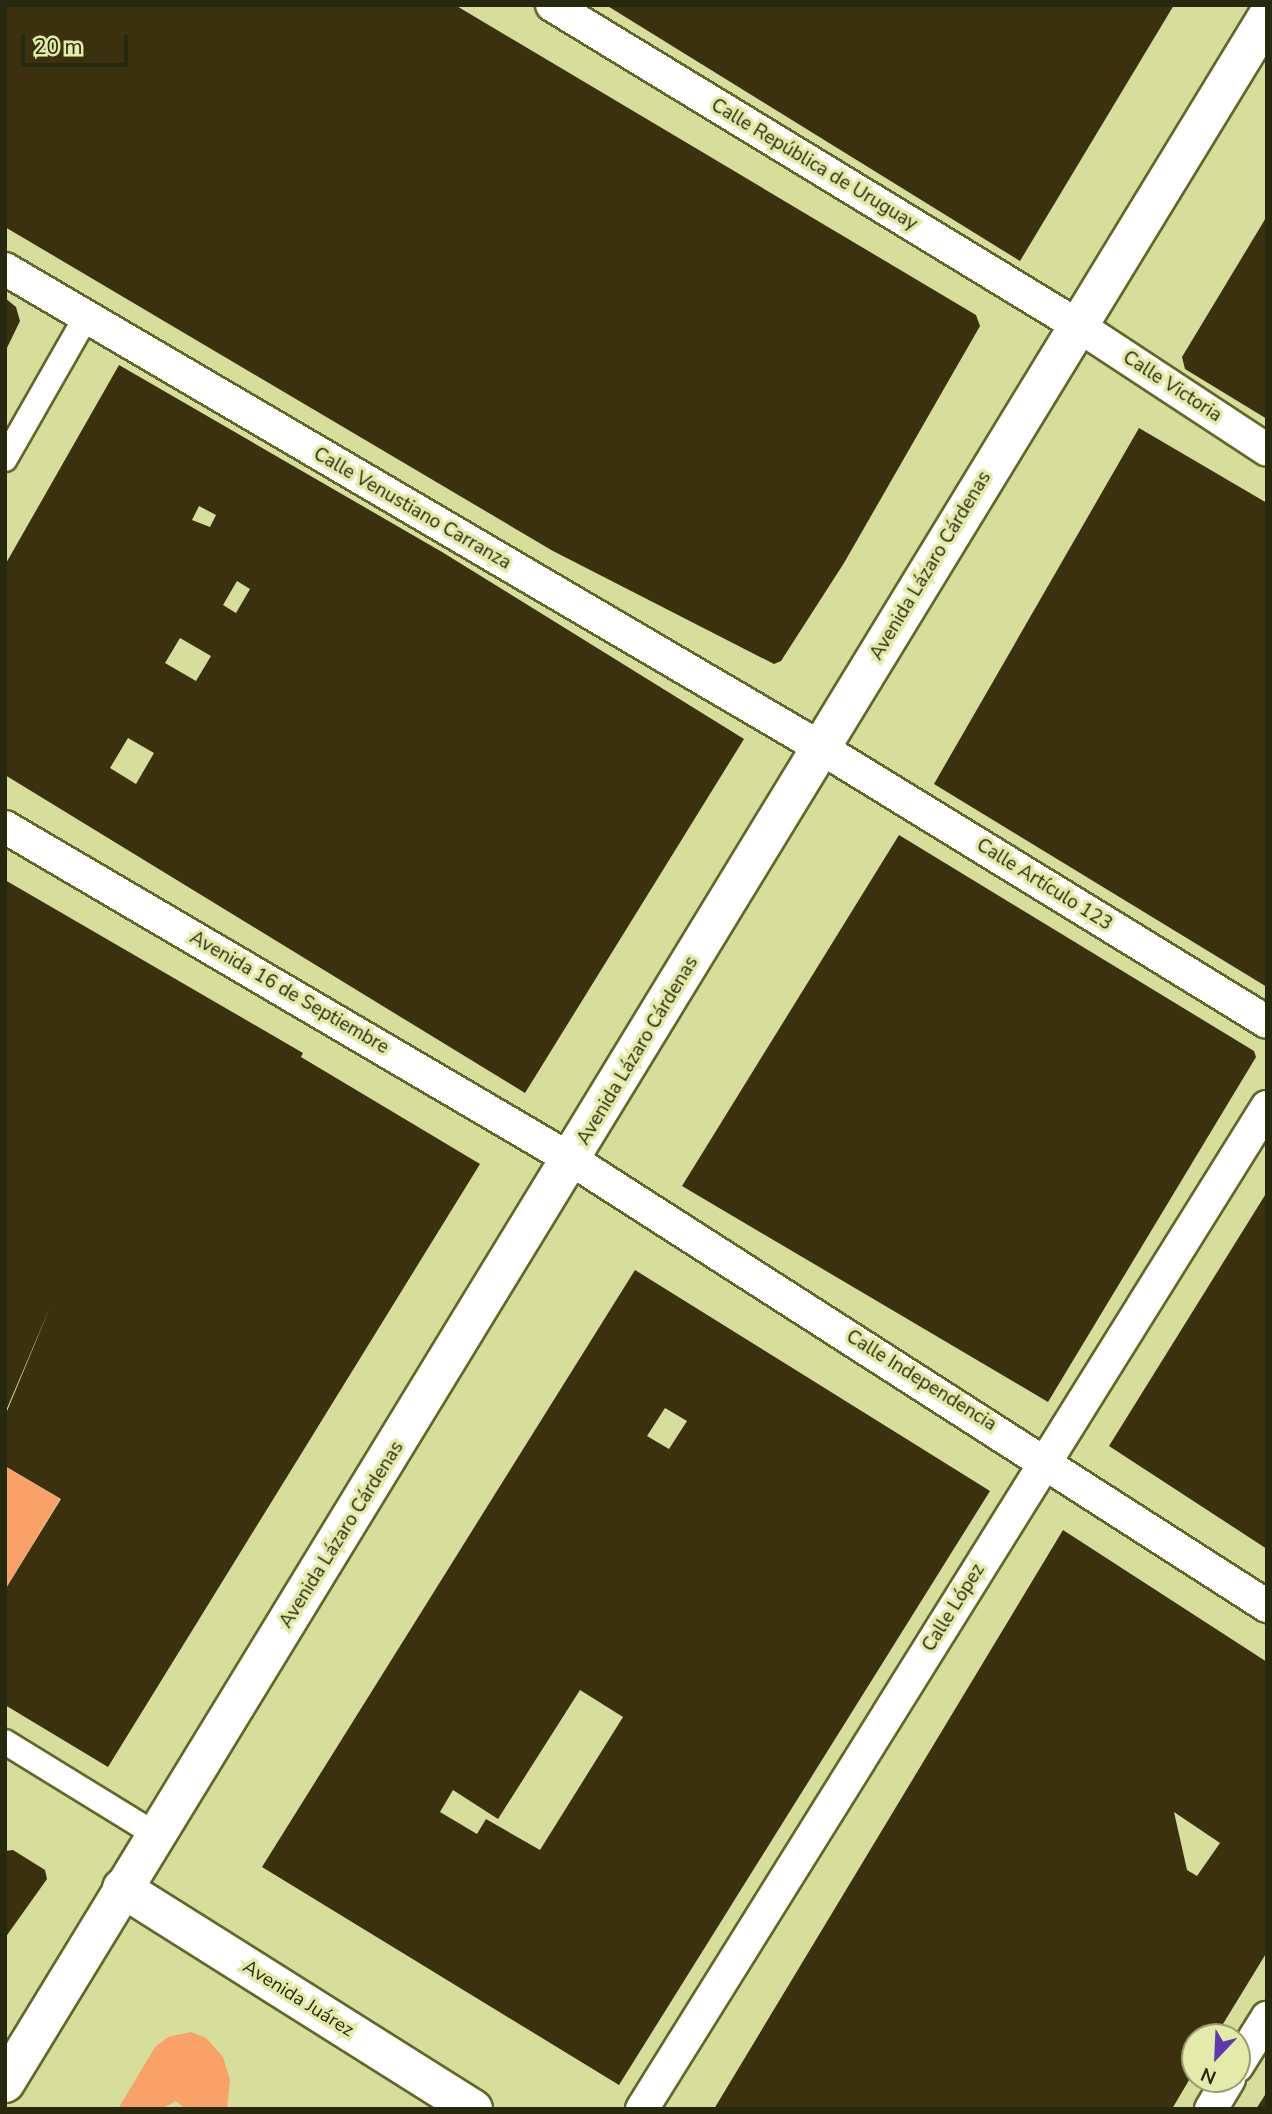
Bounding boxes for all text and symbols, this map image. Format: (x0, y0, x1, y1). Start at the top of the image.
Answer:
scale bar (24, 21, 131, 65)
text: 20 m (34, 33, 83, 61)
street label: Calle República de Uruguay (707, 94, 921, 236)
street label: Calle Victoria (1118, 347, 1226, 427)
street label: Calle Venustiano Carranza (309, 443, 515, 575)
street label: Avenida Lázaro Cárdenas (866, 468, 996, 664)
street label: Calle Artículo 123 (972, 834, 1116, 936)
street label: Avenida 16 de Septiembre (185, 927, 393, 1059)
street label: Avenida Lázaro Cárdenas (573, 953, 703, 1149)
street label: Calle Independencia (842, 1326, 1000, 1436)
street label: Avenida Lázaro Cárdenas (275, 1437, 409, 1633)
street label: Calle López (918, 1560, 990, 1656)
street label: Avenida Juárez (238, 1956, 358, 2042)
north arrow (1181, 2023, 1251, 2093)
text: N (1197, 2061, 1220, 2090)

